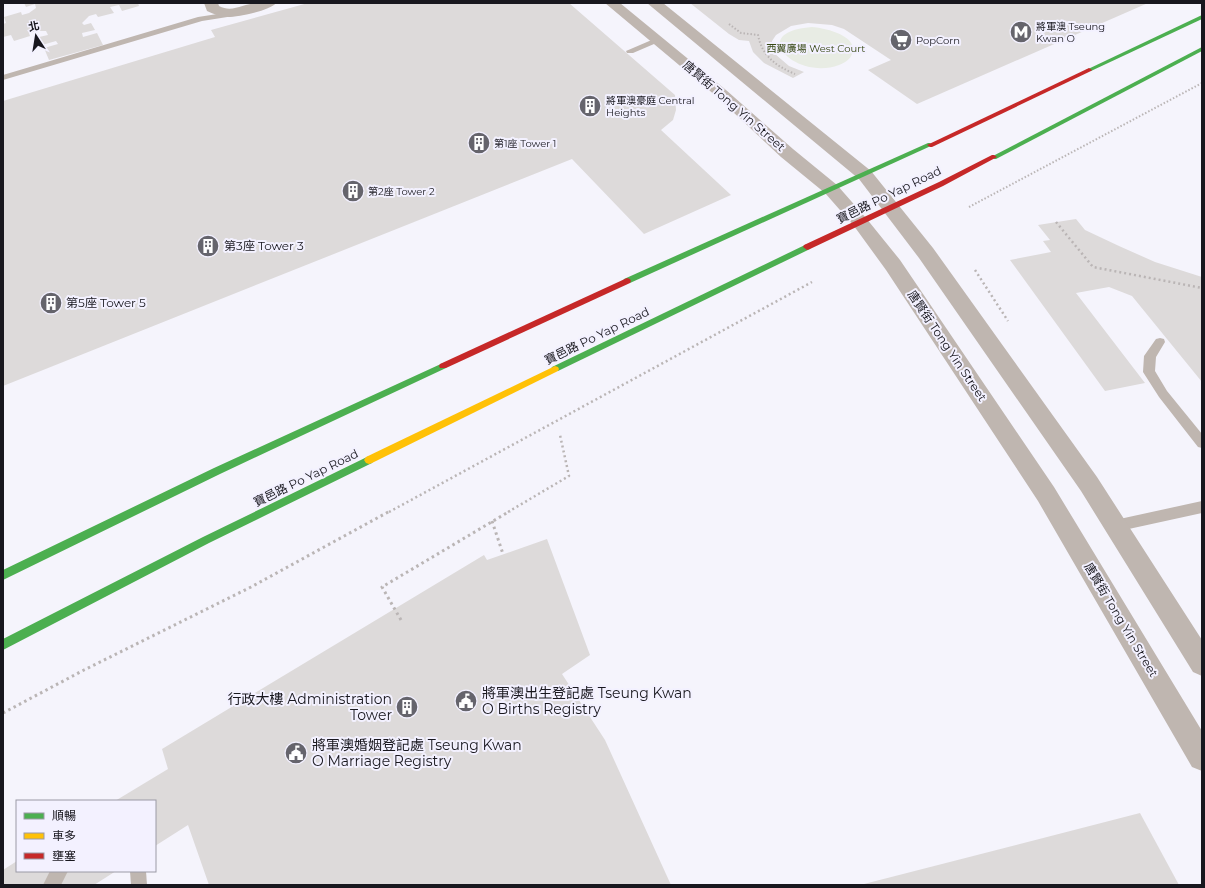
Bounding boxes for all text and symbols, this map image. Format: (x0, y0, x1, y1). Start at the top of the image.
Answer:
north arrow (16, 16, 56, 56)
text: 北 (27, 18, 41, 34)
metro station icon: 將軍澳 Tseung Kwan O (1008, 19, 1034, 45)
place label: 將軍澳 Tseung Kwan O (1036, 20, 1105, 45)
supermarket icon: PopCorn (888, 27, 914, 53)
place label: PopCorn (916, 34, 960, 47)
park label: 西翼廣場 West Court (767, 42, 865, 55)
street label: 唐賢街 Tong Yin Street (680, 57, 789, 154)
building icon: 將軍澳豪庭 Central Heights (577, 93, 603, 119)
place label: 將軍澳豪庭 Central Heights (606, 94, 695, 119)
building icon: 第1座 Tower 1 (466, 130, 492, 156)
place label: 第1座 Tower 1 (494, 137, 556, 150)
street label: 寶邑路 Po Yap Road (834, 163, 944, 226)
building icon: 第2座 Tower 2 (340, 178, 366, 204)
place label: 第2座 Tower 2 (368, 185, 435, 198)
building icon: 第3座 Tower 3 (195, 233, 221, 259)
place label: 第3座 Tower 3 (224, 238, 304, 253)
street label: 唐賢街 Tong Yin Street (905, 287, 990, 404)
building icon: 第5座 Tower 5 (38, 290, 64, 316)
place label: 第5座 Tower 5 (66, 295, 146, 310)
street label: 寶邑路 Po Yap Road (542, 304, 652, 367)
street label: 寶邑路 Po Yap Road (251, 446, 361, 509)
street label: 唐賢街 Tong Yin Street (1081, 560, 1162, 680)
place label: 將軍澳出生登記處 Tseung Kwan O Births Registry (482, 684, 692, 718)
public building icon: 將軍澳出生登記處 Tseung Kwan O Births Registry (453, 688, 479, 714)
place label: 行政大樓 Administration Tower (228, 690, 392, 724)
building icon: 行政大樓 Administration Tower (394, 694, 420, 720)
place label: 將軍澳婚姻登記處 Tseung Kwan O Marriage Registry (312, 736, 522, 770)
public building icon: 將軍澳婚姻登記處 Tseung Kwan O Marriage Registry (283, 740, 309, 766)
legend (16, 800, 156, 872)
text: 順暢 (52, 808, 76, 823)
text: 車多 (52, 828, 76, 843)
text: 壅塞 (52, 848, 76, 863)

